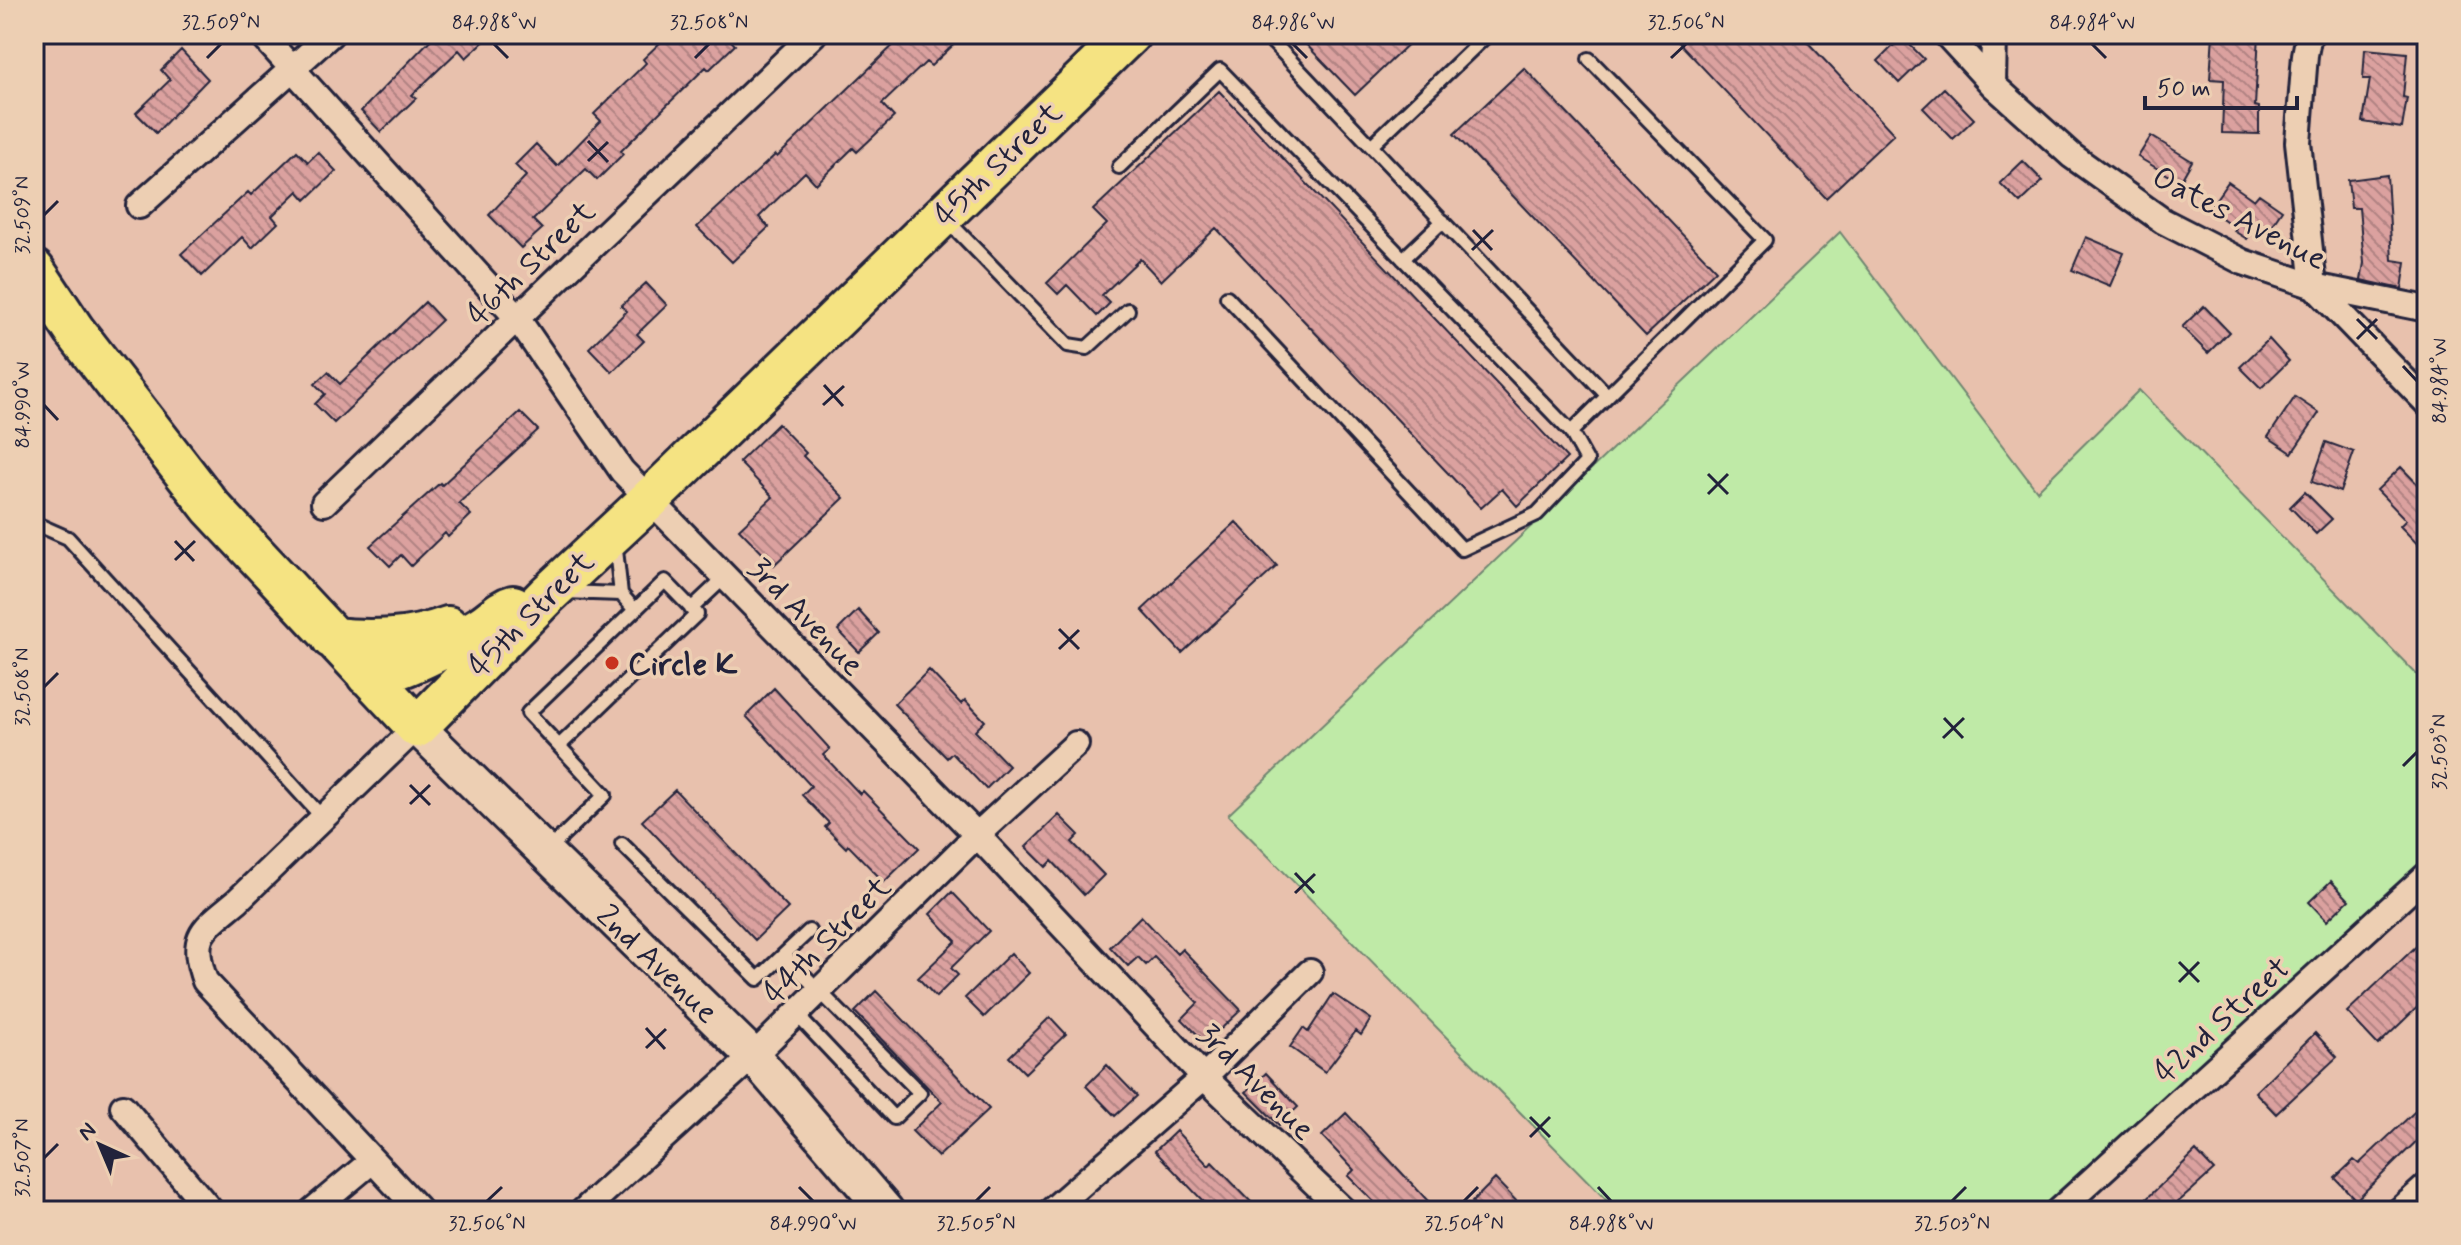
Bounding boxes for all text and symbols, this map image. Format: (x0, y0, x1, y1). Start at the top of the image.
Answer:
text: 32.509°N (182, 10, 260, 37)
text: 84.988°W (452, 10, 536, 37)
text: 32.508°N (670, 10, 748, 37)
text: 84.986°W (1251, 10, 1335, 37)
text: 32.506°N (1647, 10, 1725, 37)
text: 84.984°W (2049, 10, 2135, 37)
scale bar (2145, 60, 2297, 110)
text: 50 m (2157, 74, 2211, 105)
street label: 45th Street (925, 93, 1072, 236)
street label: Oates Avenue (2145, 157, 2333, 281)
text: 32.509°N (10, 176, 37, 254)
street label: 46th Street (458, 191, 605, 335)
text: 84.984°W (2427, 338, 2454, 424)
text: 84.990°W (10, 362, 37, 448)
street label: 45th Street (459, 542, 604, 687)
street label: 3rd Avenue (738, 549, 873, 686)
place label: Circle K (628, 644, 738, 686)
text: 32.508°N (10, 648, 37, 726)
marker: Circle K (603, 654, 621, 672)
text: 32.503°N (2427, 714, 2454, 790)
street label: 44th Street (754, 867, 901, 1014)
street label: 2nd Avenue (586, 896, 727, 1033)
street label: 42nd Street (2145, 948, 2299, 1093)
street label: 3rd Avenue (1188, 1014, 1324, 1150)
north arrow (60, 1105, 140, 1185)
text: N (72, 1117, 102, 1147)
text: 32.507°N (10, 1119, 37, 1197)
text: 32.506°N (448, 1211, 526, 1238)
text: 84.990°W (770, 1211, 856, 1238)
text: 32.505°N (937, 1211, 1015, 1238)
text: 32.504°N (1424, 1211, 1504, 1238)
text: 84.988°W (1569, 1211, 1653, 1238)
text: 32.503°N (1914, 1211, 1990, 1238)

